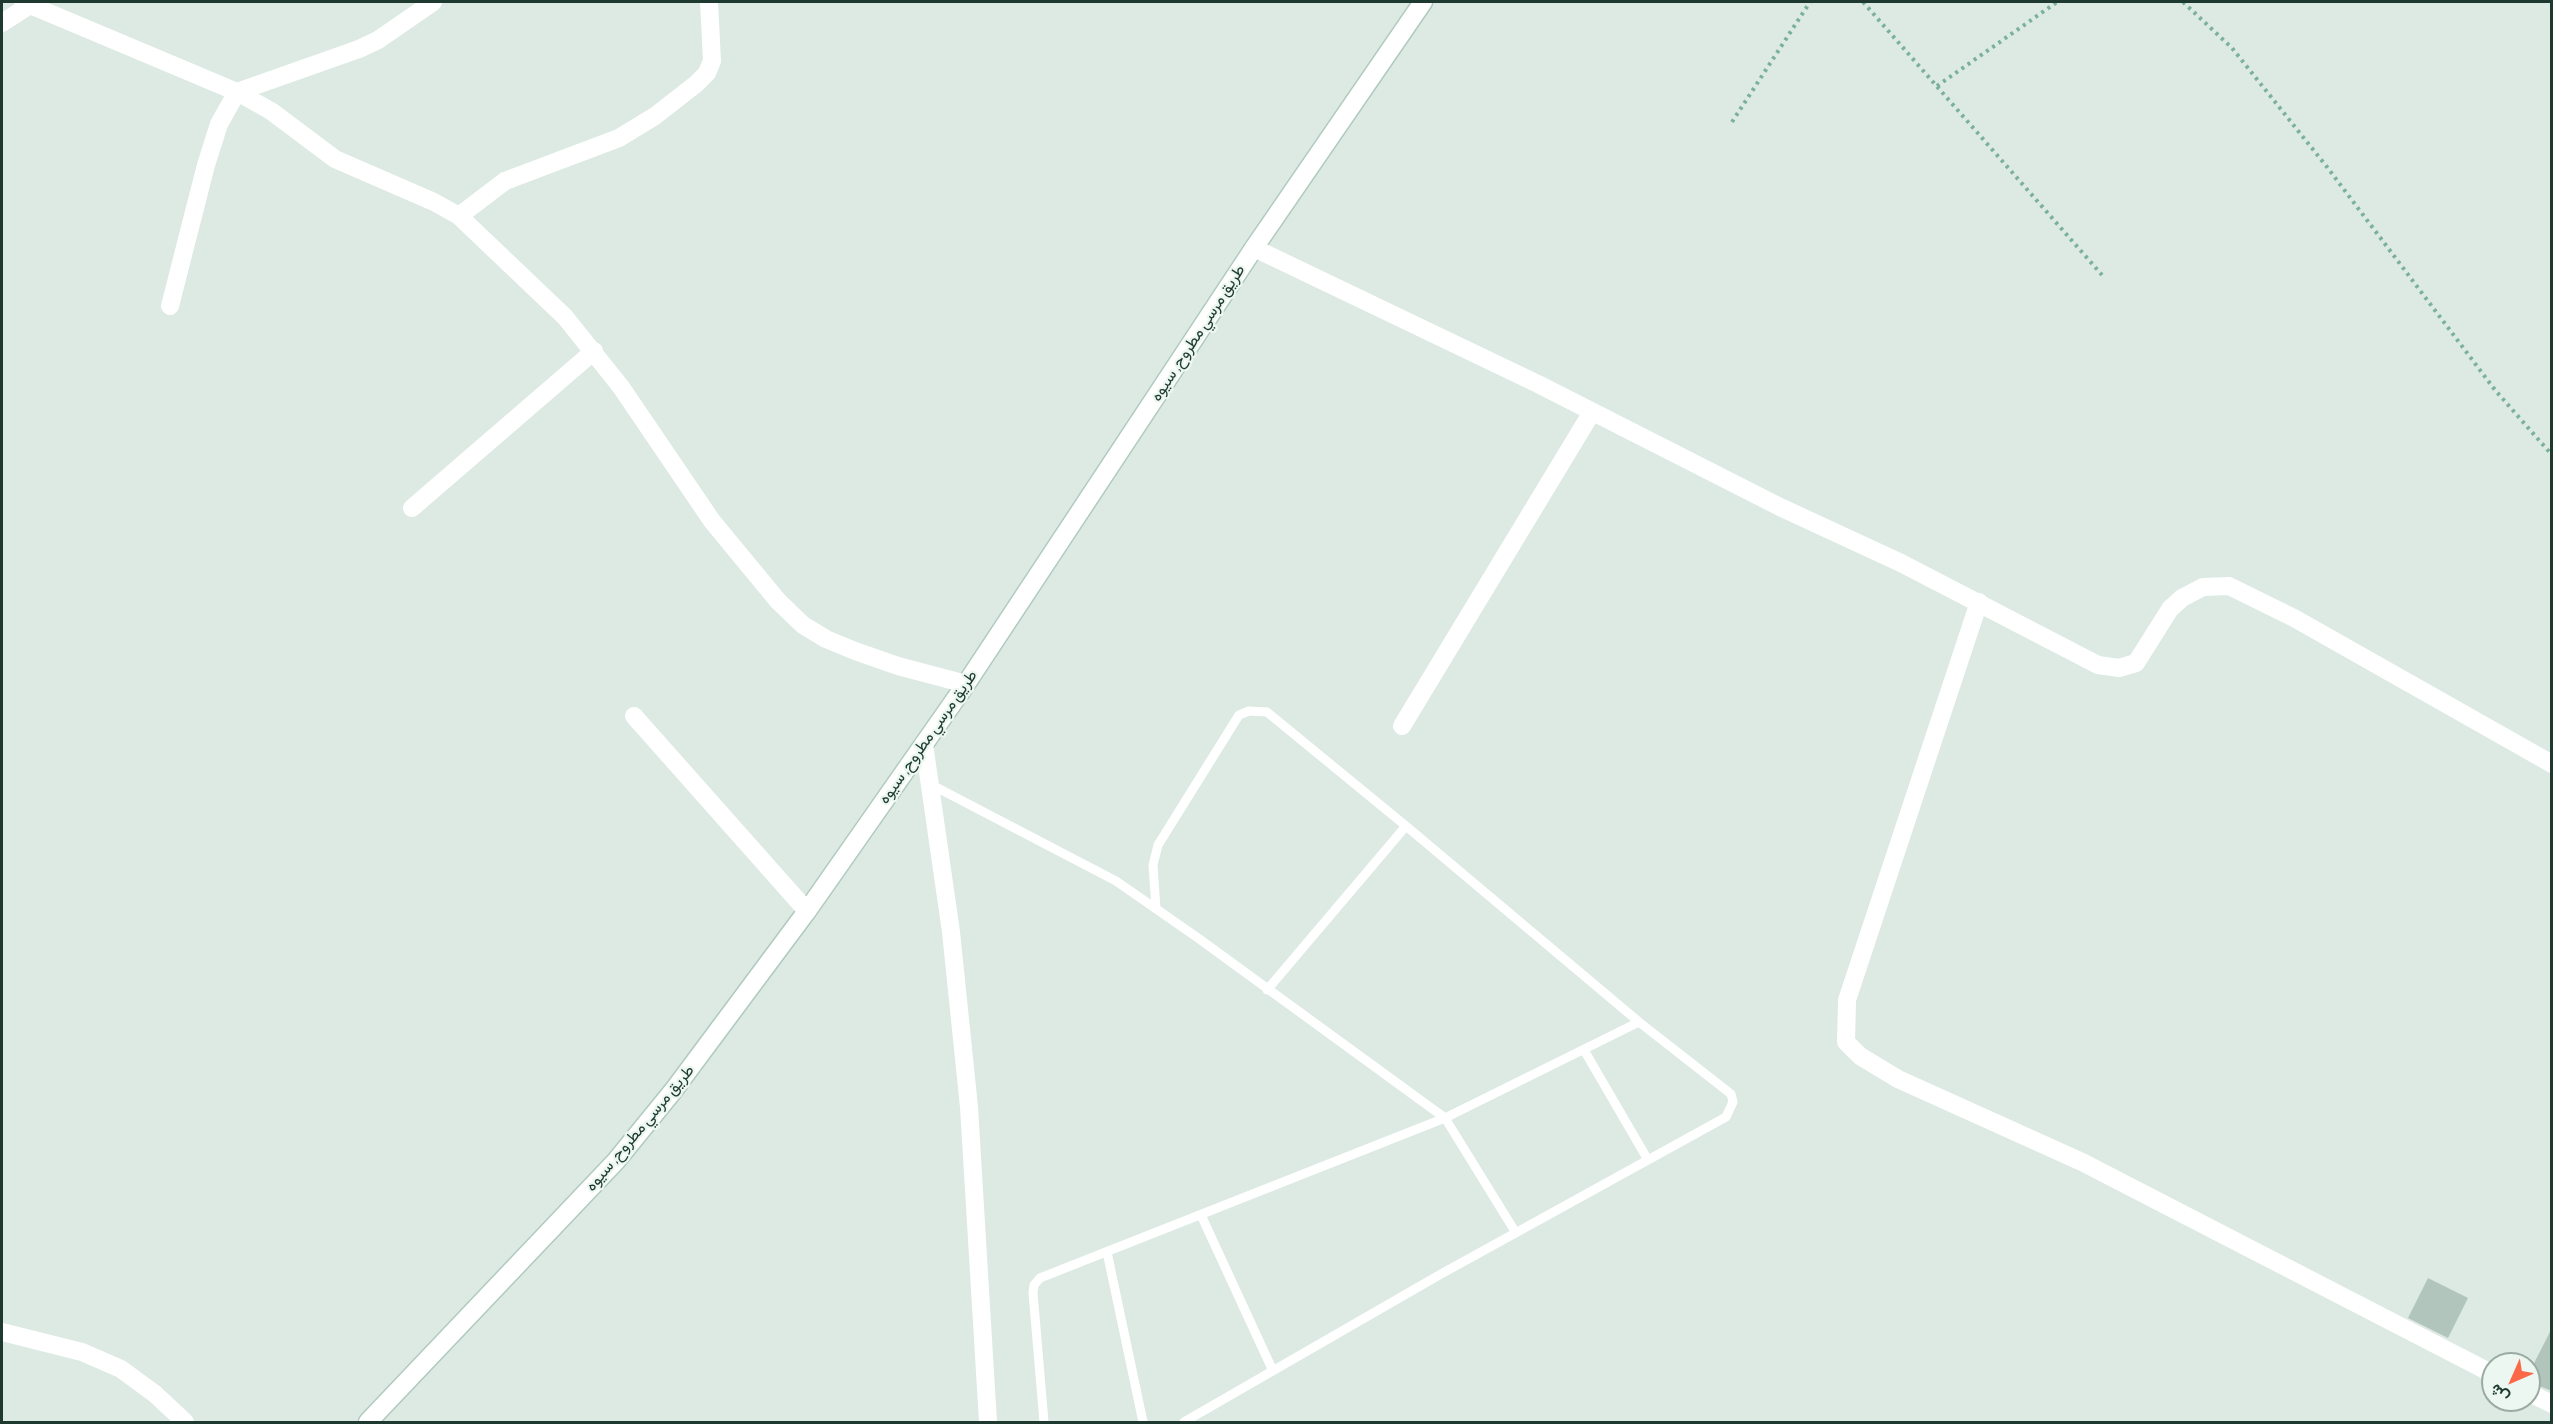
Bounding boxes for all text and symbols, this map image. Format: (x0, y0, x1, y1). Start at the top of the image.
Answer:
street label: طريق مرسي مطروح, سيوه (1147, 261, 1249, 405)
street label: طريق مرسي مطروح, سيوه (875, 666, 981, 808)
street label: طريق مرسي مطروح, سيوه (582, 1061, 698, 1195)
north arrow (2481, 1352, 2541, 1412)
text: ش (2487, 1381, 2512, 1406)

